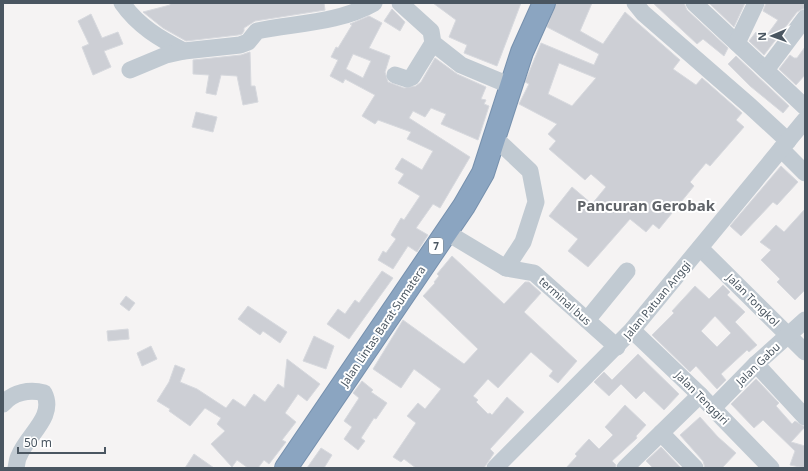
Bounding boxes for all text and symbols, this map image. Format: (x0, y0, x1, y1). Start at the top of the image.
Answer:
north arrow (752, 16, 792, 56)
text: N (754, 32, 769, 41)
district label: Pancuran Gerobak (577, 195, 716, 215)
road number: 7 (429, 238, 443, 254)
street label: Jalan Patuan Anggi (619, 258, 694, 343)
street label: Jalan Lintas Barat Sumatera (336, 263, 429, 390)
street label: Jalan Tongkol (723, 269, 783, 329)
street label: terminal bus (536, 273, 595, 328)
street label: Jalan Gabu (732, 339, 783, 389)
street label: Jalan Tenggiri (672, 367, 732, 428)
scale bar (18, 429, 105, 455)
text: 50 m (24, 434, 52, 451)

